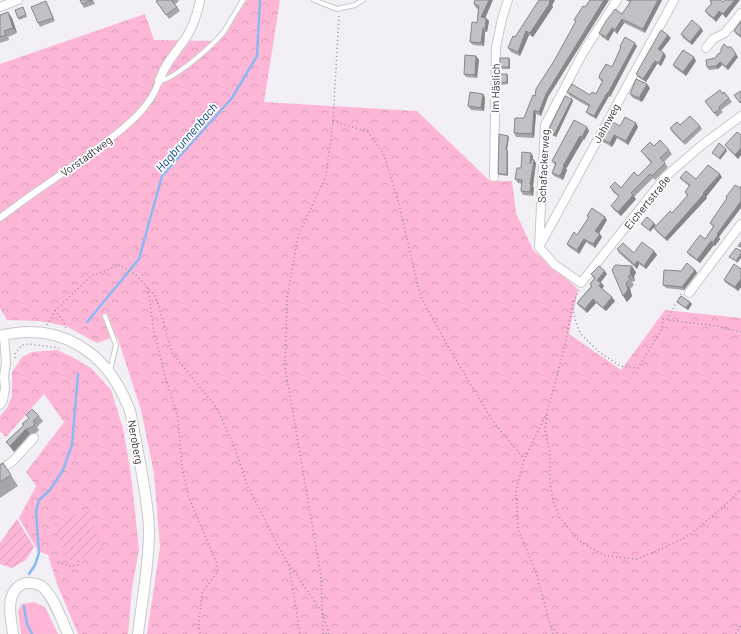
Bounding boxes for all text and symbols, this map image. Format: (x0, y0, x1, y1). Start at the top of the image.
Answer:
street label: Im Häslich (488, 63, 502, 113)
water label: Hagbrunnenbach (152, 100, 220, 174)
street label: Jahnweg (590, 101, 622, 145)
street label: Schafackerweg (535, 129, 551, 203)
street label: Vorstadtweg (58, 133, 114, 179)
street label: Eichertstraße (621, 172, 673, 232)
street label: Neroberg (126, 419, 146, 465)

